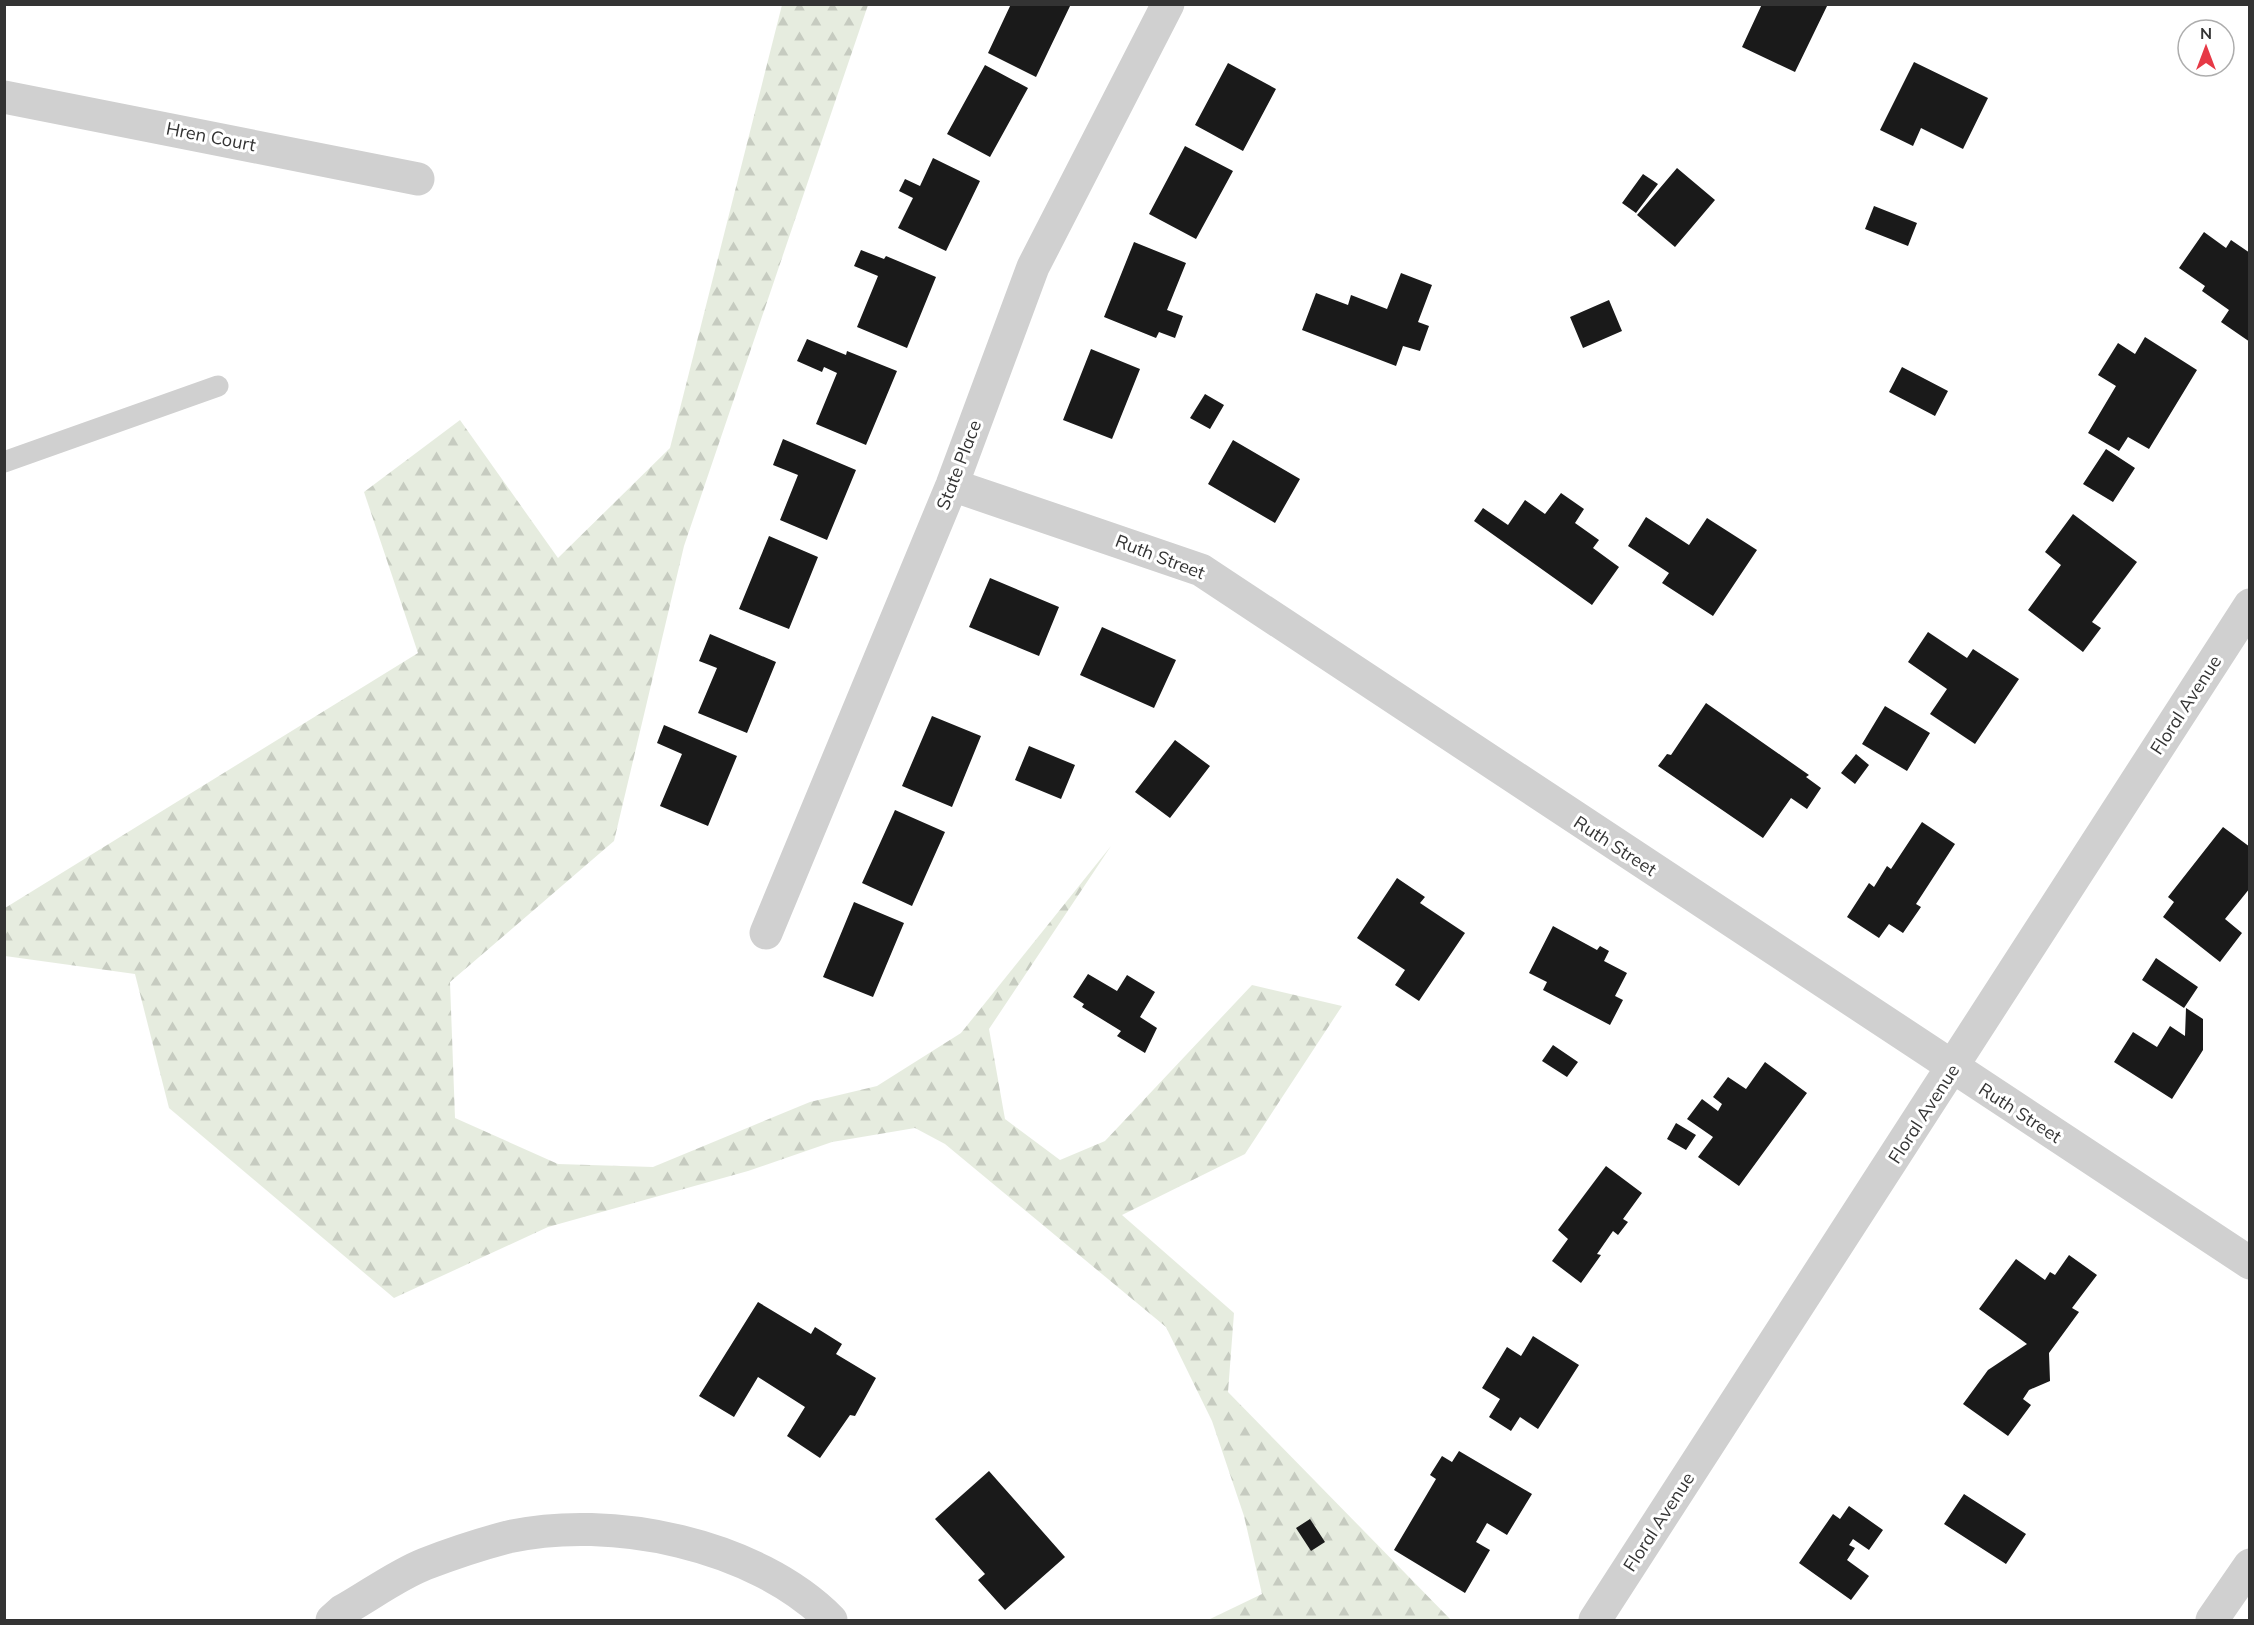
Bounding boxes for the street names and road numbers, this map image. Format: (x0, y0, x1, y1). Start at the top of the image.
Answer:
street label: Hren Court (164, 117, 258, 156)
street label: State Place (931, 417, 986, 513)
street label: Ruth Street (1112, 529, 1208, 584)
street label: Floral Avenue (2145, 651, 2226, 759)
street label: Ruth Street (1570, 810, 1661, 881)
street label: Floral Avenue (1883, 1060, 1964, 1168)
street label: Ruth Street (1975, 1077, 2066, 1148)
street label: Floral Avenue (1618, 1468, 1699, 1576)

